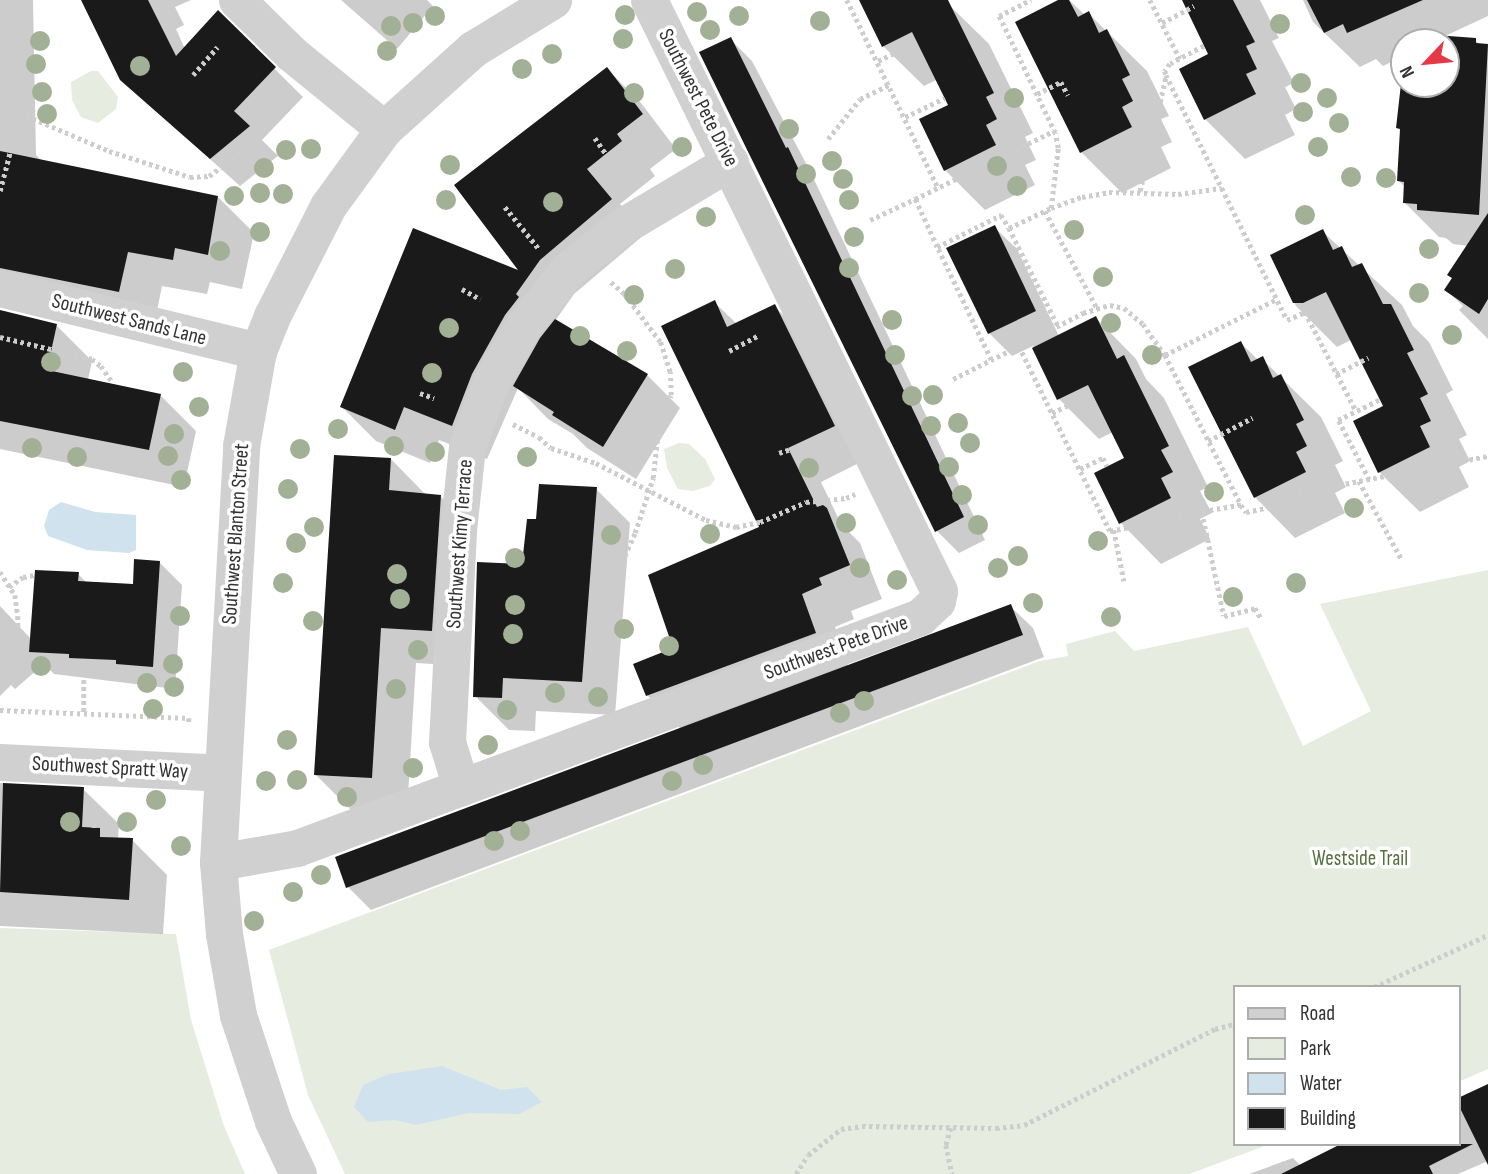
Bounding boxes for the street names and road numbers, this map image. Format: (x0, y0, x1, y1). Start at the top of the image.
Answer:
street label: Southwest Pete Drive (652, 25, 744, 171)
street label: Southwest Sands Lane (49, 289, 209, 351)
street label: Southwest Blanton Street (217, 443, 255, 625)
street label: Southwest Kimy Terrace (442, 458, 478, 630)
street label: Southwest Pete Drive (761, 610, 911, 686)
street label: Southwest Spratt Way (31, 751, 189, 785)

